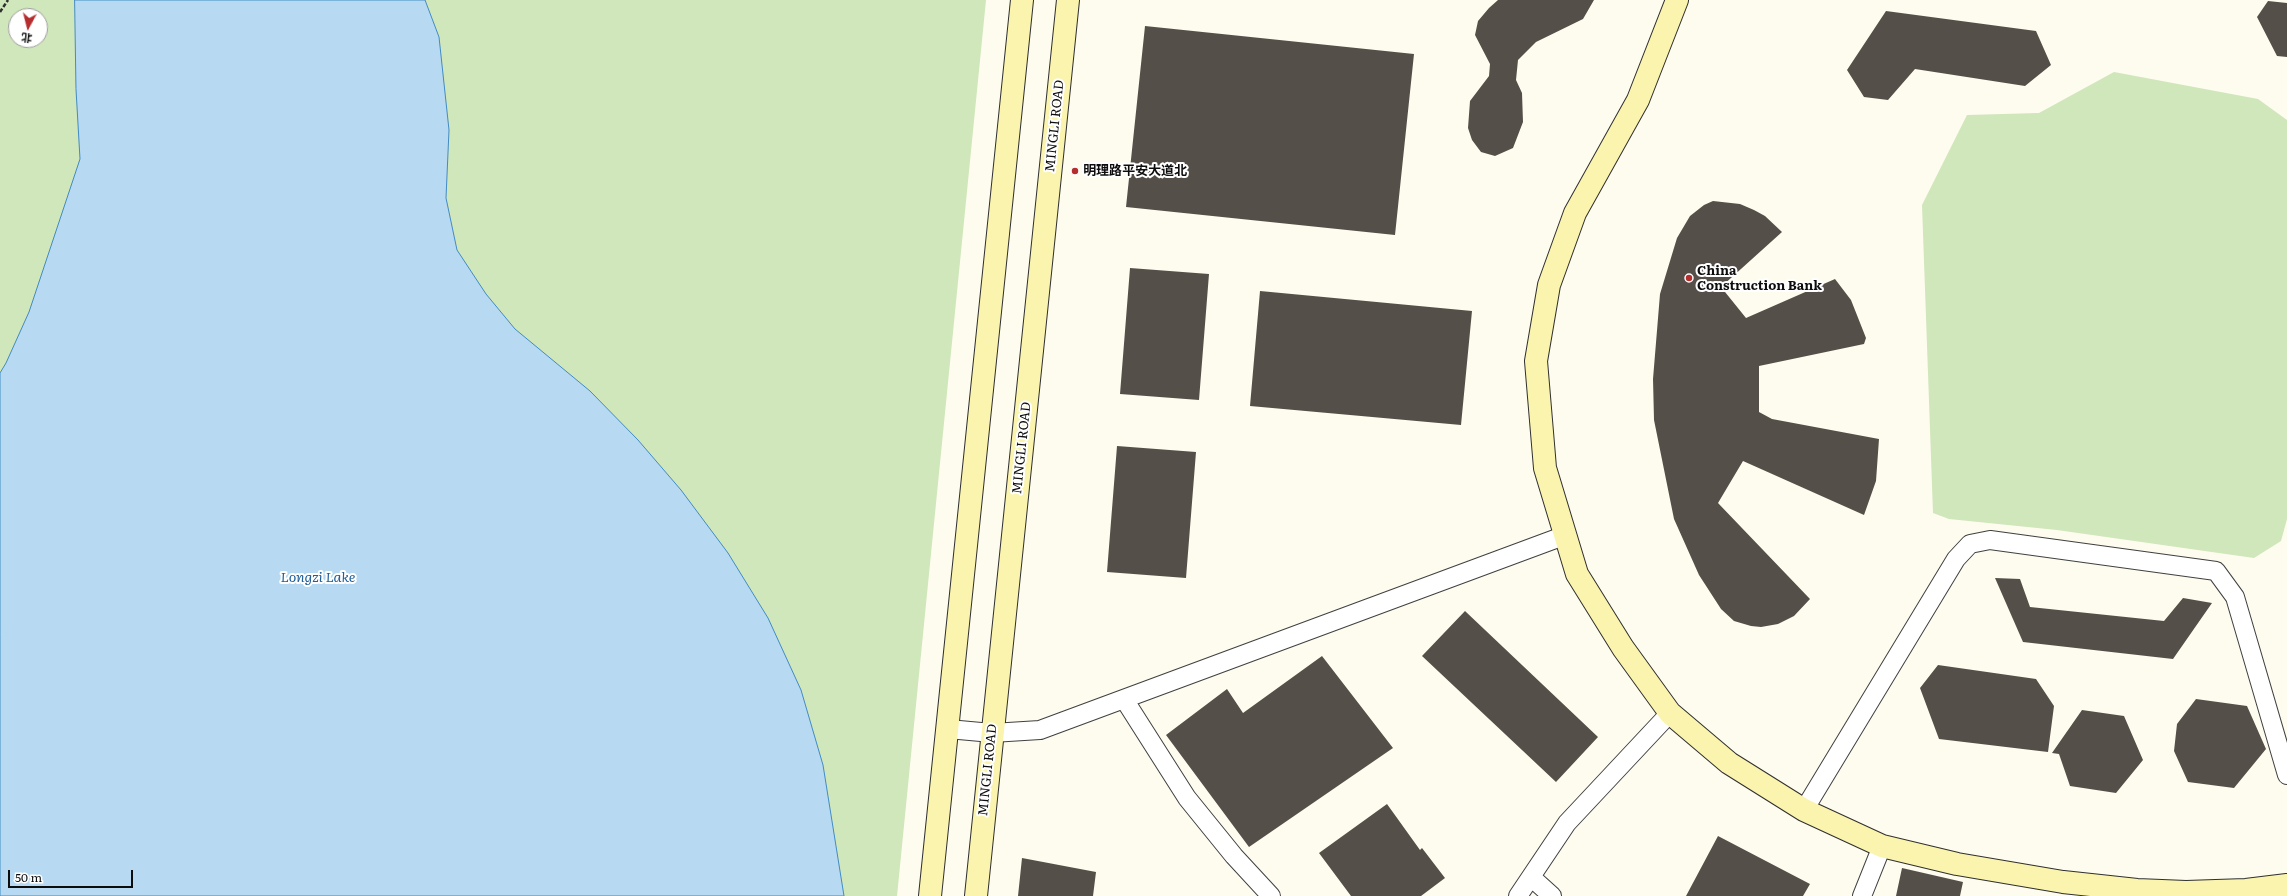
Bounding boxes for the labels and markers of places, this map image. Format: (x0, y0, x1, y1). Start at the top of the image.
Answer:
place label: 明理路平安大道北 (1083, 163, 1187, 179)
marker: 明理路平安大道北 (1070, 166, 1080, 176)
place label: China Construction Bank (1697, 263, 1822, 294)
marker: China Construction Bank (1684, 273, 1694, 283)

